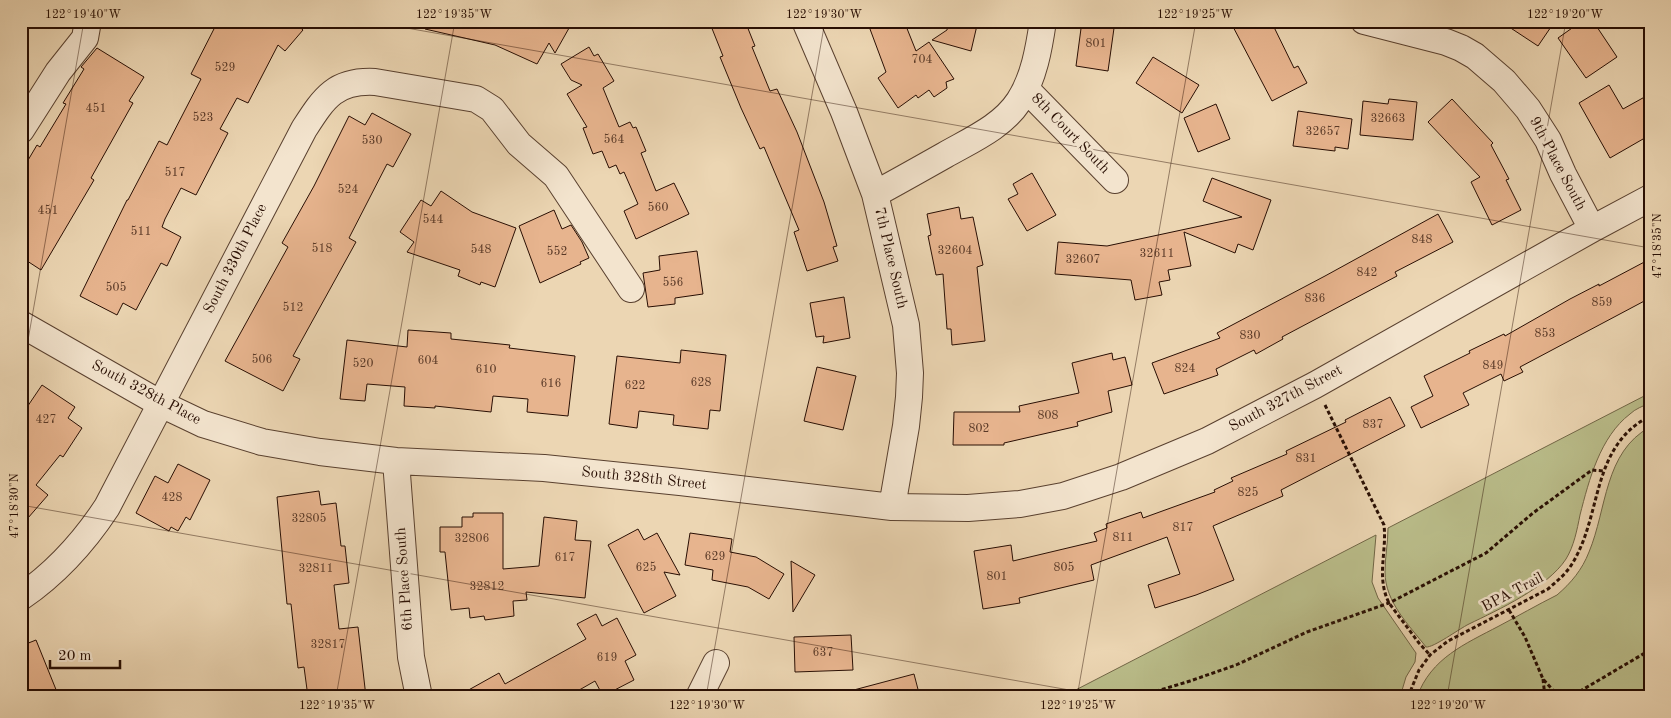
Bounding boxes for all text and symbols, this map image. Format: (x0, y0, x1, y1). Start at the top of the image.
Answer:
text: 122°19'35"W (416, 8, 492, 21)
text: 122°19'25"W (1157, 8, 1233, 21)
text: 122°19'40"W (45, 9, 121, 21)
text: 122°19'30"W (786, 9, 862, 21)
text: 122°19'20"W (1527, 9, 1603, 21)
house number: 801 (1086, 38, 1106, 50)
house number: 704 (912, 54, 932, 66)
house number: 529 (215, 61, 235, 74)
street label: 8th Court South (1028, 91, 1112, 177)
house number: 451 (86, 102, 106, 115)
house number: 523 (193, 111, 213, 124)
house number: 32663 (1371, 113, 1405, 125)
street label: 9th Place South (1526, 115, 1588, 213)
house number: 32657 (1306, 125, 1340, 138)
house number: 564 (604, 133, 624, 146)
house number: 530 (362, 134, 382, 147)
house number: 517 (165, 166, 185, 179)
house number: 524 (338, 183, 358, 196)
house number: 560 (648, 201, 668, 214)
street label: South 330th Place (202, 202, 270, 316)
house number: 451 (38, 204, 58, 217)
street label: 7th Place South (871, 206, 909, 310)
house number: 544 (423, 213, 443, 226)
text: 47°18'35"N (1651, 213, 1664, 279)
house number: 511 (131, 225, 151, 238)
house number: 848 (1412, 234, 1432, 246)
house number: 518 (312, 242, 332, 255)
house number: 548 (471, 243, 491, 256)
house number: 552 (547, 245, 567, 258)
house number: 32604 (938, 245, 972, 257)
house number: 32611 (1140, 248, 1174, 260)
house number: 32607 (1066, 254, 1100, 266)
house number: 842 (1357, 267, 1377, 279)
house number: 556 (663, 276, 683, 289)
house number: 505 (106, 281, 126, 294)
house number: 836 (1305, 293, 1325, 305)
house number: 859 (1592, 296, 1612, 309)
house number: 512 (283, 301, 303, 314)
house number: 853 (1535, 327, 1555, 340)
house number: 830 (1240, 330, 1260, 342)
house number: 506 (252, 353, 272, 366)
house number: 604 (418, 355, 438, 367)
house number: 520 (353, 357, 373, 370)
street label: South 328th Place (89, 358, 203, 428)
house number: 849 (1483, 360, 1503, 372)
house number: 824 (1175, 363, 1195, 375)
street label: South 327th Street (1227, 363, 1345, 435)
house number: 610 (476, 364, 496, 376)
house number: 628 (691, 377, 711, 389)
house number: 616 (541, 378, 561, 390)
house number: 622 (625, 380, 645, 392)
house number: 808 (1038, 410, 1058, 422)
house number: 427 (36, 414, 56, 426)
house number: 837 (1363, 419, 1383, 431)
house number: 802 (969, 423, 989, 435)
house number: 831 (1296, 453, 1316, 465)
street label: South 328th Street (581, 465, 707, 493)
text: 47°18'30"N (9, 473, 21, 539)
house number: 825 (1238, 486, 1258, 499)
house number: 428 (162, 492, 182, 504)
house number: 32805 (292, 512, 326, 525)
house number: 817 (1173, 522, 1193, 534)
street label: 6th Place South (394, 527, 416, 631)
house number: 811 (1113, 532, 1133, 544)
house number: 32806 (455, 533, 489, 545)
house number: 629 (705, 551, 725, 563)
house number: 617 (555, 552, 575, 564)
house number: 625 (636, 561, 656, 574)
house number: 805 (1054, 561, 1074, 574)
house number: 32811 (299, 563, 333, 575)
house number: 801 (987, 571, 1007, 583)
street label: BPA Trail (1480, 571, 1546, 615)
house number: 32812 (470, 581, 504, 593)
scale bar (50, 638, 120, 670)
house number: 32817 (311, 639, 345, 651)
house number: 637 (813, 647, 833, 659)
text: 20 m (58, 649, 92, 664)
house number: 619 (597, 652, 617, 664)
text: 122°19'35"W (299, 699, 375, 712)
text: 122°19'25"W (1040, 699, 1116, 712)
text: 122°19'30"W (669, 700, 745, 712)
text: 122°19'20"W (1410, 700, 1486, 712)

